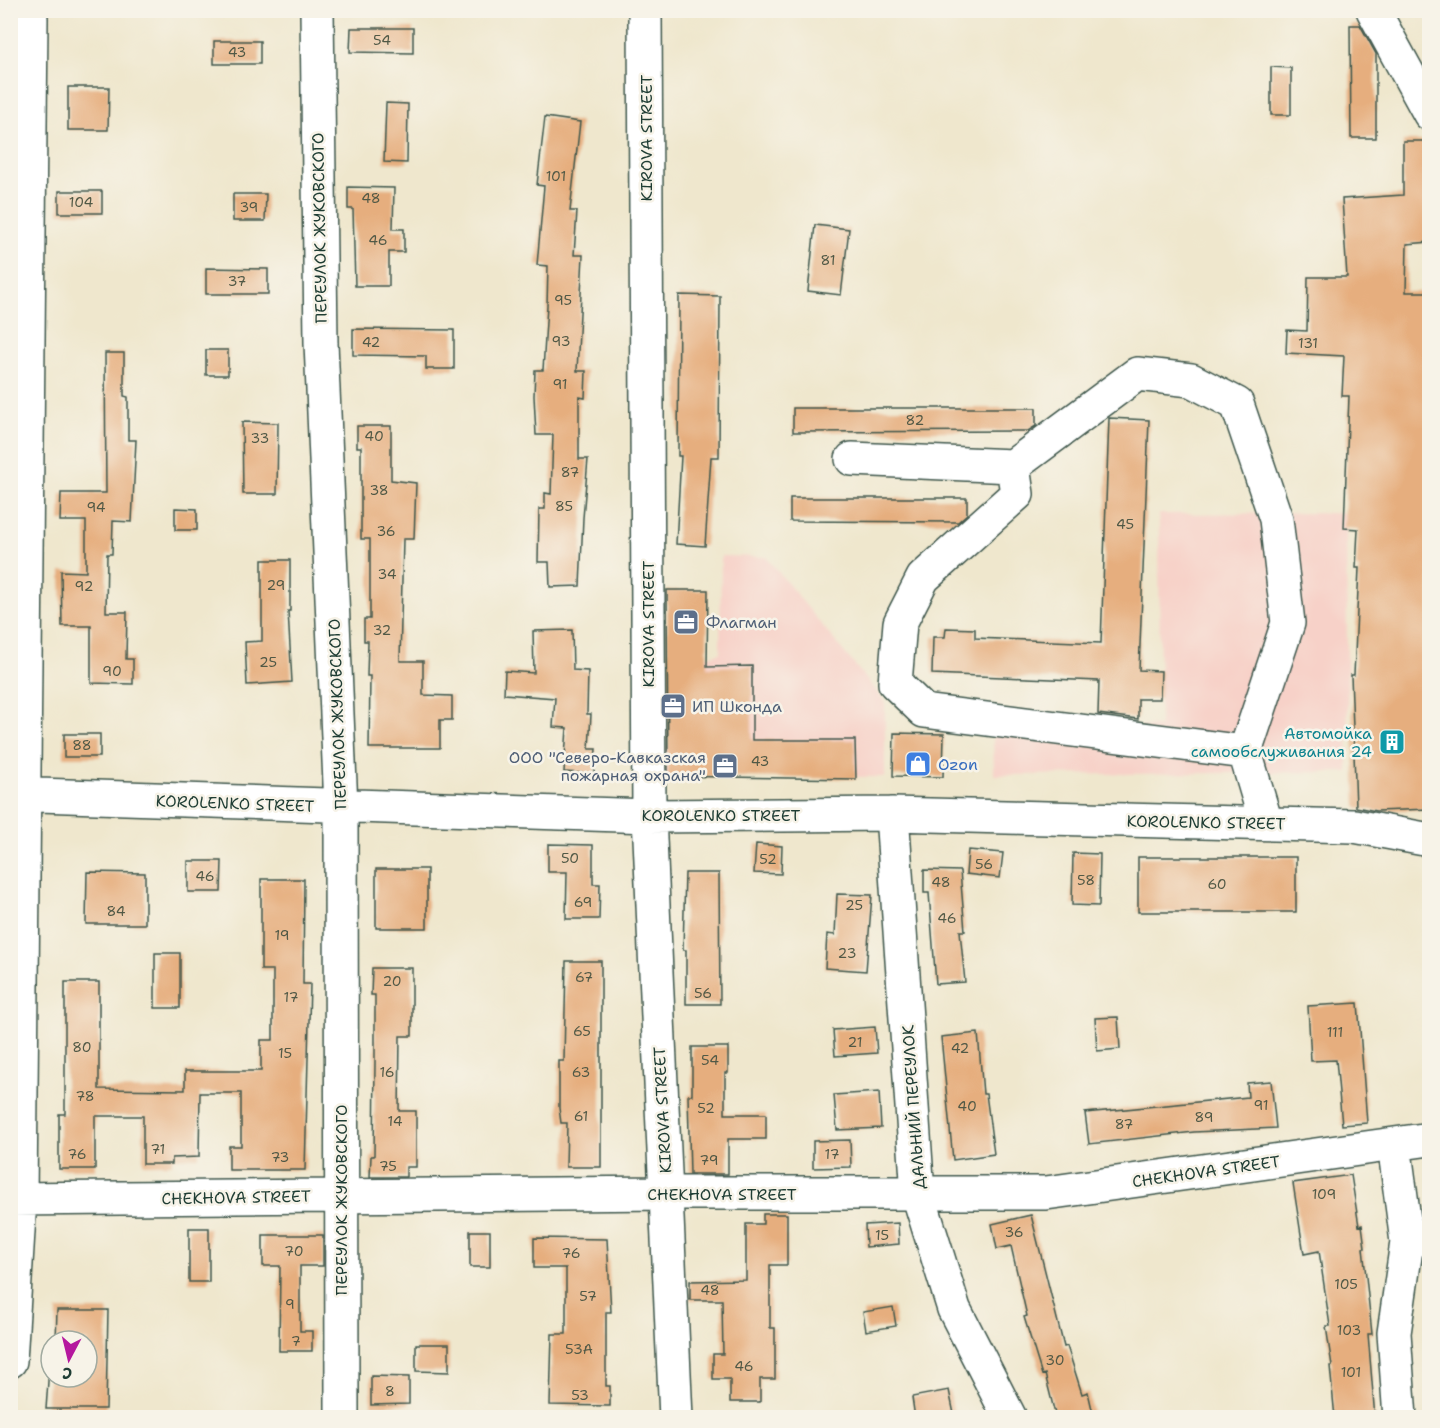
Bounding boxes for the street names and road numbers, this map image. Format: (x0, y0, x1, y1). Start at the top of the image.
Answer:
street label: KIROVA STREET (636, 74, 657, 201)
street label: ПЕРЕУЛОК ЖУКОВСКОГО (307, 132, 332, 324)
street label: KIROVA STREET (638, 560, 659, 687)
street label: ПЕРЕУЛОК ЖУКОВСКОГО (324, 618, 351, 810)
street label: KOROLENKO STREET (155, 790, 315, 817)
street label: KOROLENKO STREET (642, 805, 801, 826)
street label: KOROLENKO STREET (1126, 811, 1286, 834)
street label: ДАЛЬНИЙ ПЕРЕУЛОК (897, 1023, 930, 1190)
street label: KIROVA STREET (649, 1046, 676, 1174)
street label: ПЕРЕУЛОК ЖУКОВСКОГО (331, 1105, 352, 1295)
street label: CHEKHOVA STREET (1131, 1151, 1282, 1192)
street label: CHEKHOVA STREET (647, 1184, 797, 1205)
street label: CHEKHOVA STREET (161, 1186, 311, 1209)

